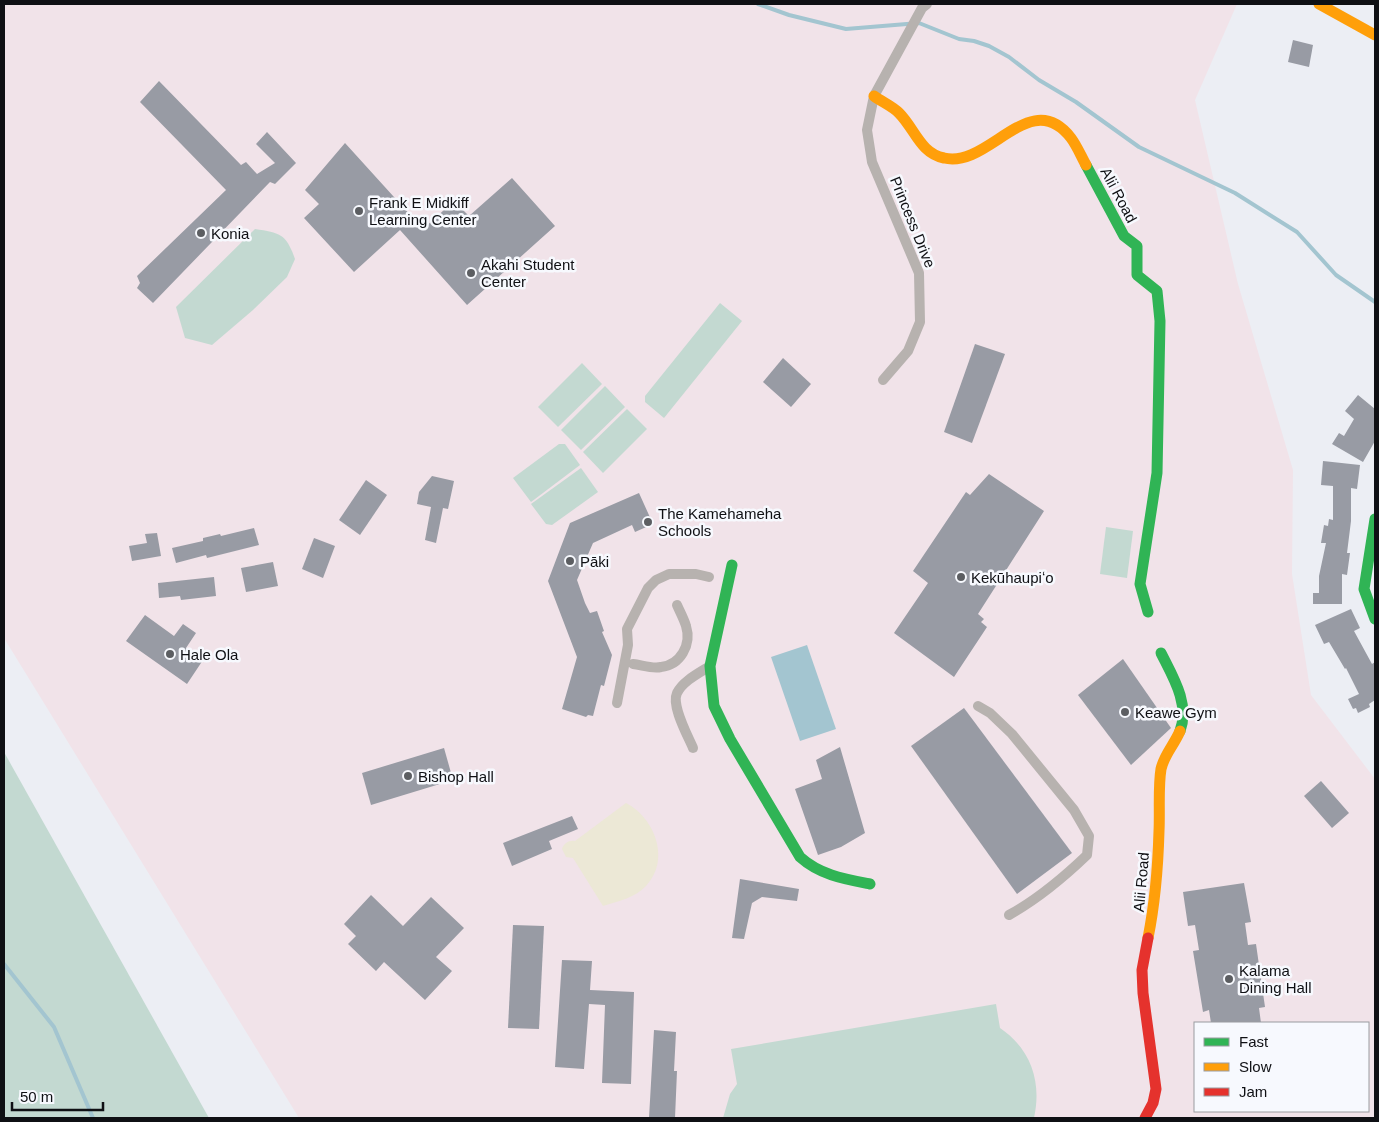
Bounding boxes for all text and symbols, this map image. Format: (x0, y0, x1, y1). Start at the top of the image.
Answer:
street label: Alii Road (1097, 165, 1141, 225)
street label: Princess Drive (887, 174, 939, 270)
place label: Frank E Midkiff Learning Center (369, 194, 477, 228)
marker: Frank E Midkiff Learning Center (353, 205, 365, 217)
place label: Konia (211, 225, 250, 242)
marker: Konia (195, 227, 207, 239)
place label: Akahi Student Center (481, 256, 575, 290)
marker: Akahi Student Center (465, 267, 477, 279)
place label: The Kamehameha Schools (658, 505, 782, 539)
marker: The Kamehameha Schools (642, 516, 654, 528)
place label: Pāki (580, 553, 609, 570)
marker: Pāki (564, 555, 576, 567)
place label: Kekūhaupiʻo (971, 569, 1054, 586)
marker: Kekūhaupiʻo (955, 571, 967, 583)
place label: Hale Ola (180, 646, 239, 663)
marker: Hale Ola (164, 648, 176, 660)
place label: Keawe Gym (1135, 704, 1217, 721)
marker: Keawe Gym (1119, 706, 1131, 718)
place label: Bishop Hall (418, 768, 494, 785)
marker: Bishop Hall (402, 770, 414, 782)
street label: Alii Road (1130, 851, 1152, 913)
place label: Kalama Dining Hall (1239, 962, 1312, 996)
marker: Kalama Dining Hall (1223, 973, 1235, 985)
legend (1194, 1022, 1369, 1112)
text: Fast (1239, 1033, 1269, 1050)
text: Slow (1239, 1058, 1272, 1075)
scale bar (12, 1080, 104, 1112)
text: Jam (1239, 1083, 1267, 1100)
text: 50 m (20, 1088, 53, 1105)

